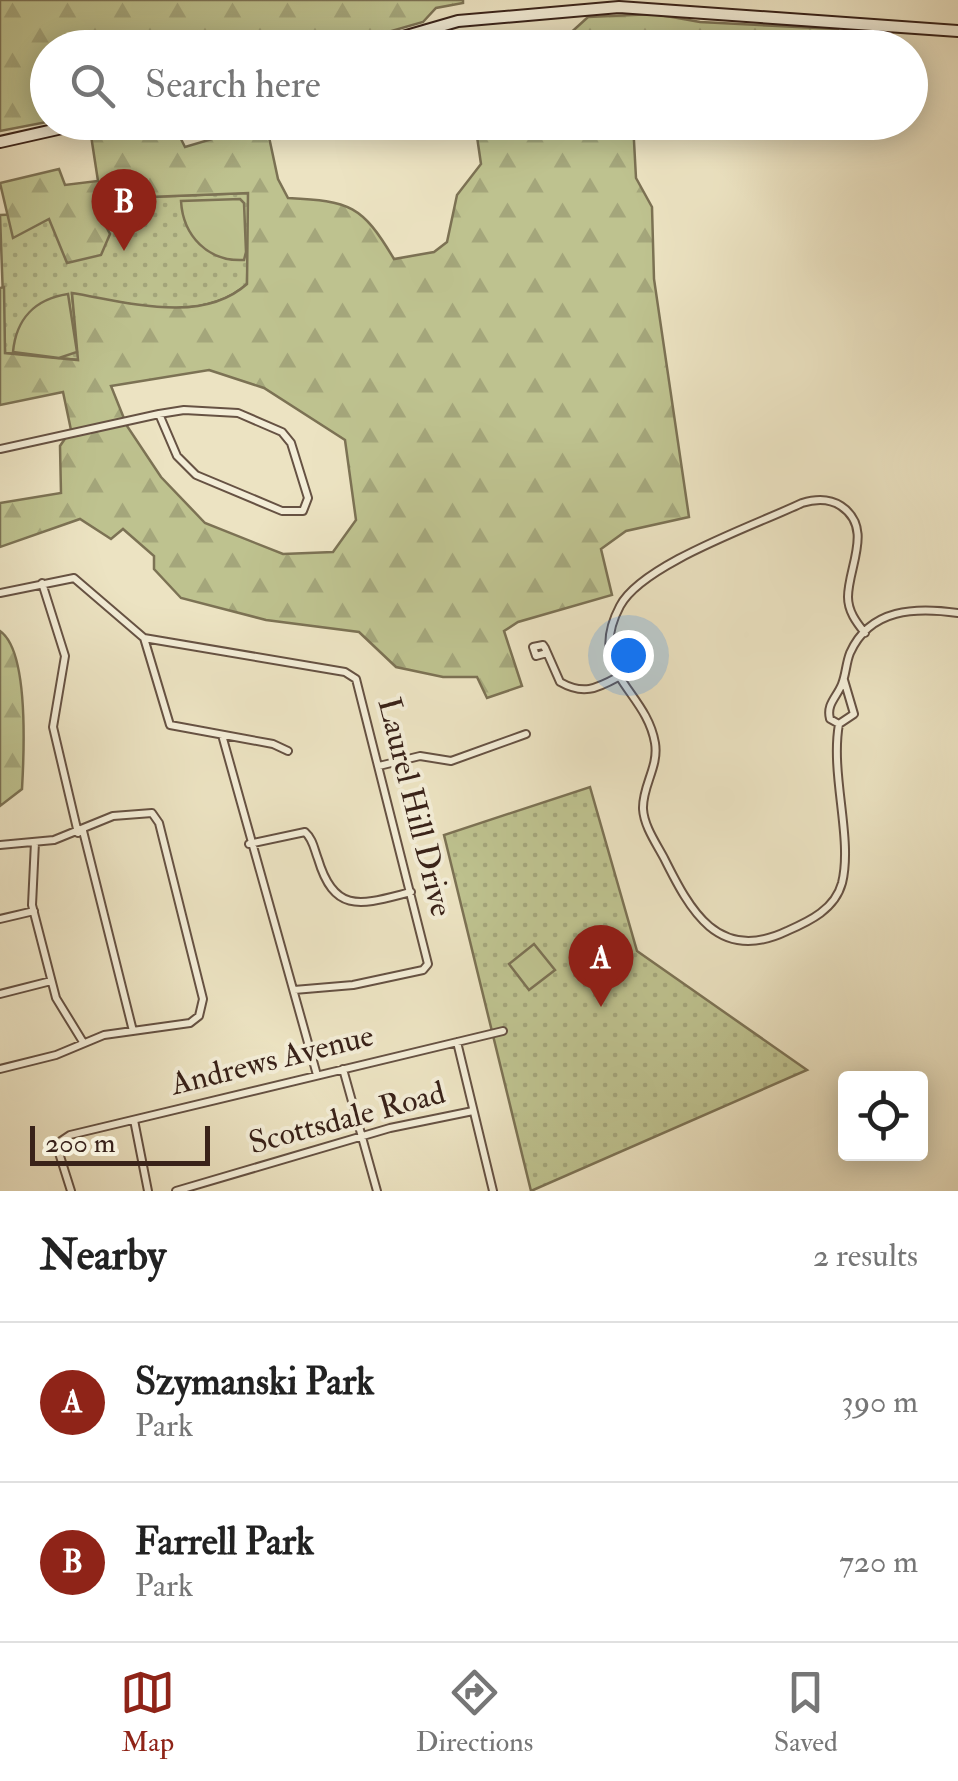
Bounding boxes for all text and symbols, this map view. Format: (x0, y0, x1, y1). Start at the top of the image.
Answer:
search box (30, 30, 928, 140)
icon: search (65, 58, 120, 113)
text: Search here (145, 61, 321, 109)
pin: B (92, 168, 156, 251)
your location (603, 630, 654, 681)
street label: Laurel Hill Drive (368, 693, 462, 921)
pin: A (568, 924, 634, 1007)
street label: Andrews Avenue (165, 1015, 378, 1105)
map controls (838, 1071, 928, 1161)
button: locate (838, 1071, 928, 1161)
street label: Scottsdale Road (244, 1073, 450, 1163)
scale bar (30, 1121, 210, 1166)
text: 200 m (45, 1126, 116, 1161)
text: Nearby (40, 1230, 166, 1282)
text: 2 results (813, 1236, 918, 1276)
text: Szymanski Park (135, 1358, 374, 1406)
text: A (62, 1382, 83, 1422)
text: 390 m (841, 1382, 918, 1422)
text: Park (135, 1406, 193, 1446)
text: Farrell Park (135, 1518, 314, 1566)
text: B (62, 1542, 83, 1582)
text: 720 m (839, 1542, 918, 1582)
text: Park (135, 1566, 193, 1606)
tab: Map (120, 1665, 175, 1760)
tab: Directions (416, 1665, 533, 1760)
tab: Saved (774, 1665, 838, 1760)

